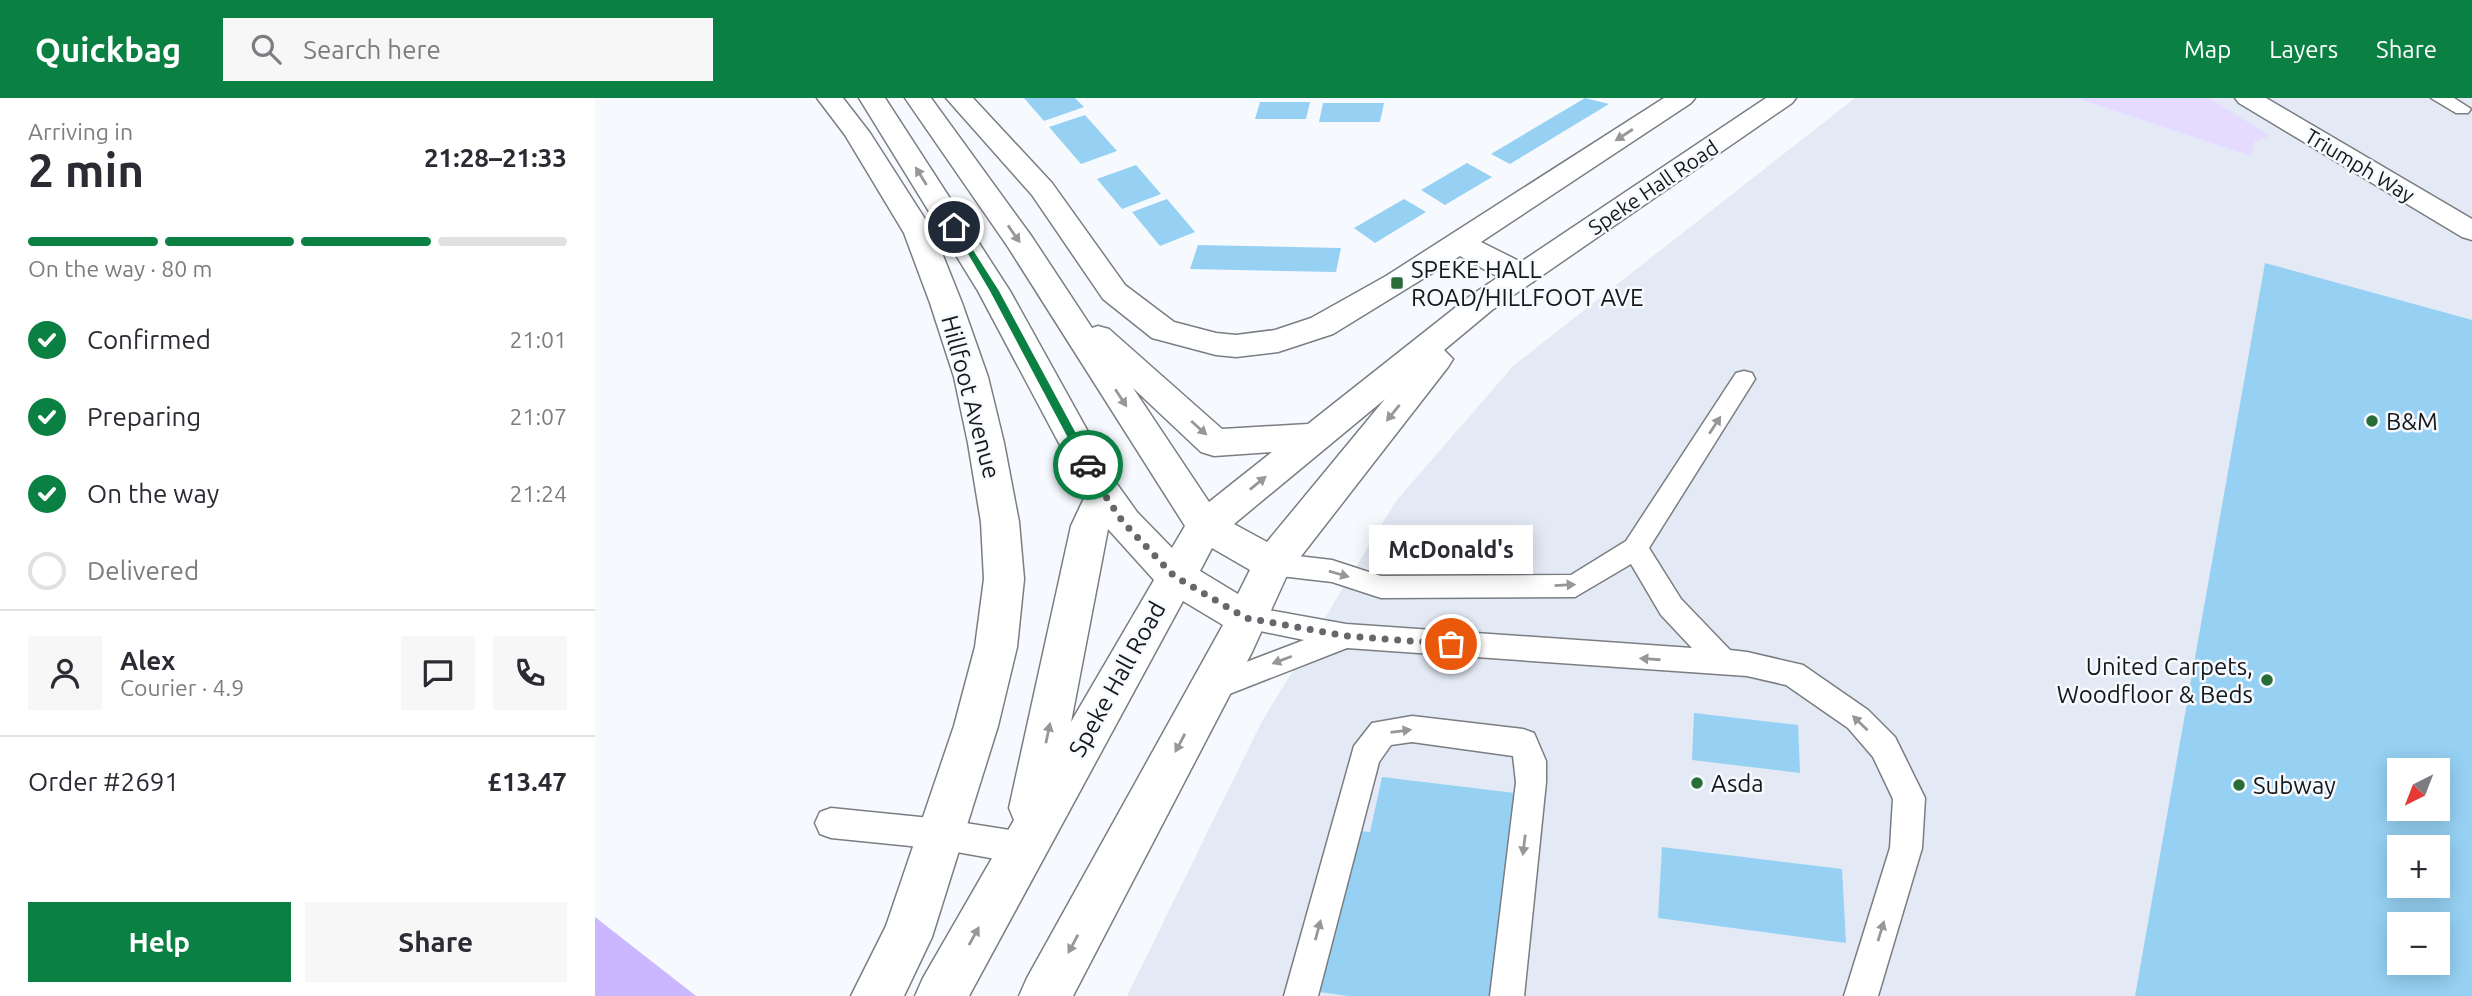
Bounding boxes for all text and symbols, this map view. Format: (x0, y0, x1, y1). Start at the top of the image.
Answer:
search box (223, 18, 713, 81)
icon: search (247, 30, 285, 68)
text: Quickbag (35, 31, 181, 68)
text: Search here (303, 35, 441, 64)
text: Map (2184, 36, 2231, 63)
text: Layers (2269, 36, 2338, 63)
text: Share (2376, 36, 2437, 63)
text: Arriving in (28, 119, 133, 144)
street label: Triumph Way (2301, 123, 2419, 207)
one-way arrow (1614, 128, 1634, 141)
street label: Speke Hall Road (1584, 135, 1722, 239)
text: 21:28–21:33 (424, 143, 567, 172)
text: 2 min (28, 144, 144, 196)
one-way arrow (915, 167, 928, 186)
pin (924, 197, 984, 257)
icon: home (935, 208, 973, 246)
one-way arrow (1007, 225, 1021, 243)
text: On the way · 80 m (28, 256, 212, 281)
place label: SPEKE HALL ROAD/HILLFOOT AVE (1411, 256, 1644, 311)
marker: SPEKE HALL ROAD/HILLFOOT AVE (1389, 275, 1405, 291)
street label: Hillfoot Avenue (936, 312, 1006, 482)
icon: check (28, 321, 66, 359)
text: Confirmed (87, 325, 211, 354)
text: 21:01 (509, 327, 567, 352)
one-way arrow (1115, 389, 1128, 408)
icon: check (28, 398, 66, 436)
text: Preparing (87, 402, 201, 431)
text: 21:07 (509, 404, 567, 429)
one-way arrow (1385, 404, 1400, 422)
place label: B&M (2386, 408, 2438, 435)
marker: B&M (2364, 413, 2380, 429)
one-way arrow (1708, 416, 1721, 435)
one-way arrow (1190, 420, 1208, 436)
courier (1053, 430, 1123, 500)
icon: car (1069, 446, 1107, 484)
icon: check (28, 475, 66, 513)
one-way arrow (1249, 476, 1266, 491)
text: On the way (87, 479, 219, 508)
text: 21:24 (509, 481, 567, 506)
callout: McDonald's (1369, 525, 1533, 574)
text: McDonald's (1388, 537, 1514, 562)
text: Delivered (87, 556, 199, 585)
one-way arrow (1329, 569, 1351, 580)
one-way arrow (1554, 580, 1576, 591)
street label: Speke Hall Road (1063, 597, 1171, 761)
pin (1421, 614, 1481, 674)
icon: bag (1432, 625, 1470, 663)
button: person (28, 636, 102, 710)
button: chat (401, 636, 475, 710)
button: phone (493, 636, 567, 710)
text: Alex (120, 646, 175, 675)
one-way arrow (1639, 653, 1661, 664)
place label: United Carpets, Woodfloor & Beds (2057, 653, 2253, 708)
one-way arrow (1271, 654, 1292, 665)
marker: United Carpets, Woodfloor & Beds (2259, 672, 2275, 688)
text: Courier · 4.9 (120, 675, 244, 700)
one-way arrow (1852, 715, 1869, 731)
one-way arrow (1042, 722, 1053, 744)
one-way arrow (1390, 725, 1412, 736)
one-way arrow (1174, 733, 1185, 753)
north arrow (2387, 758, 2450, 821)
map controls (2387, 758, 2450, 975)
text: Order #2691 (28, 767, 179, 796)
text: £13.47 (487, 767, 567, 796)
place label: Asda (1711, 770, 1764, 797)
place label: Subway (2253, 772, 2336, 799)
marker: Asda (1689, 775, 1705, 791)
marker: Subway (2231, 777, 2247, 793)
one-way arrow (1519, 834, 1530, 856)
button: + (2387, 835, 2450, 898)
button: Help (28, 902, 291, 982)
button: Share (305, 902, 567, 982)
button: − (2387, 912, 2450, 975)
one-way arrow (1313, 919, 1324, 941)
one-way arrow (1876, 920, 1886, 941)
one-way arrow (968, 927, 980, 946)
one-way arrow (1067, 934, 1079, 954)

